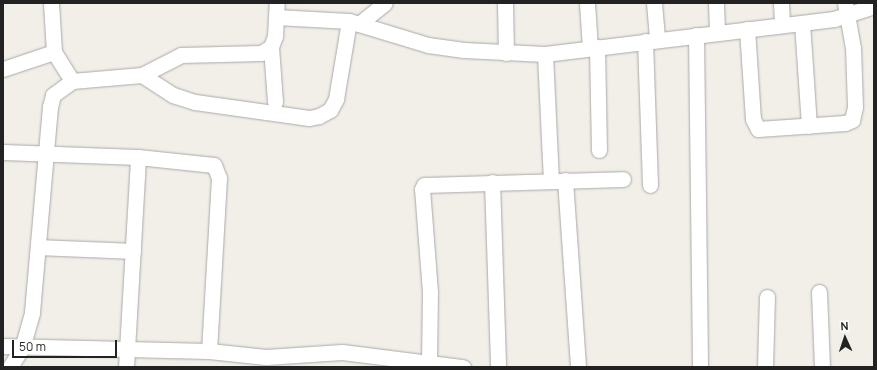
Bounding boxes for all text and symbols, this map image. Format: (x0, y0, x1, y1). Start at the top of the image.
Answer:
north arrow (825, 318, 865, 358)
text: N (840, 318, 849, 333)
scale bar (14, 332, 119, 358)
text: 50 m (19, 338, 46, 355)

